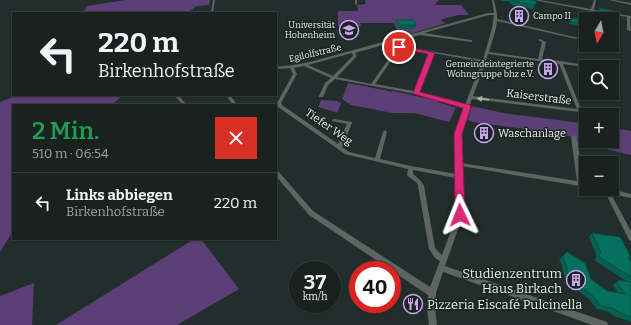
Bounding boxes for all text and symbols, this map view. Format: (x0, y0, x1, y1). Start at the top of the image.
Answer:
building icon: Campo II (508, 5, 530, 27)
place label: Campo II (533, 11, 571, 21)
north arrow (579, 12, 619, 52)
map controls (579, 12, 619, 196)
school or university icon: Universität Hohenheim (338, 19, 360, 41)
place label: Universität Hohenheim (285, 20, 336, 40)
text: 220 m (98, 26, 179, 59)
icon: left (32, 28, 84, 80)
pin (382, 30, 416, 64)
icon: arrive (388, 36, 410, 58)
street label: Egilolfstraße (288, 42, 342, 64)
building icon: Gemeindeintegrierte Wohngruppe bhz e.V. (537, 58, 559, 80)
place label: Gemeindeintegrierte Wohngruppe bhz e.V. (445, 59, 534, 79)
text: Birkenhofstraße (98, 60, 235, 82)
button: search (579, 60, 619, 100)
street label: Kaiserstraße (506, 87, 572, 107)
one-way arrow (477, 96, 489, 103)
street label: Tiefer Weg (303, 106, 355, 148)
button: + (579, 108, 619, 148)
text: 2 Min. (32, 117, 99, 145)
button: close (215, 117, 257, 159)
building icon: Waschanlage (473, 122, 495, 144)
place label: Waschanlage (498, 127, 566, 140)
text: 510 m · 06:54 (32, 146, 109, 161)
button: − (579, 156, 619, 196)
text: Links abbiegen (66, 186, 173, 204)
icon: left (32, 192, 54, 214)
text: 220 m (214, 194, 257, 212)
position arrow (439, 194, 481, 236)
text: Birkenhofstraße (66, 204, 165, 219)
speed limit sign: 40 (349, 261, 401, 313)
place label: Studienzentrum Haus Birkach (462, 266, 563, 296)
building icon: Studienzentrum Haus Birkach (565, 269, 587, 291)
text: 37 (304, 270, 326, 294)
text: km/h (303, 291, 327, 303)
restaurant icon: Pizzeria Eiscafé Pulcinella (402, 293, 424, 315)
place label: Pizzeria Eiscafé Pulcinella (427, 297, 582, 312)

